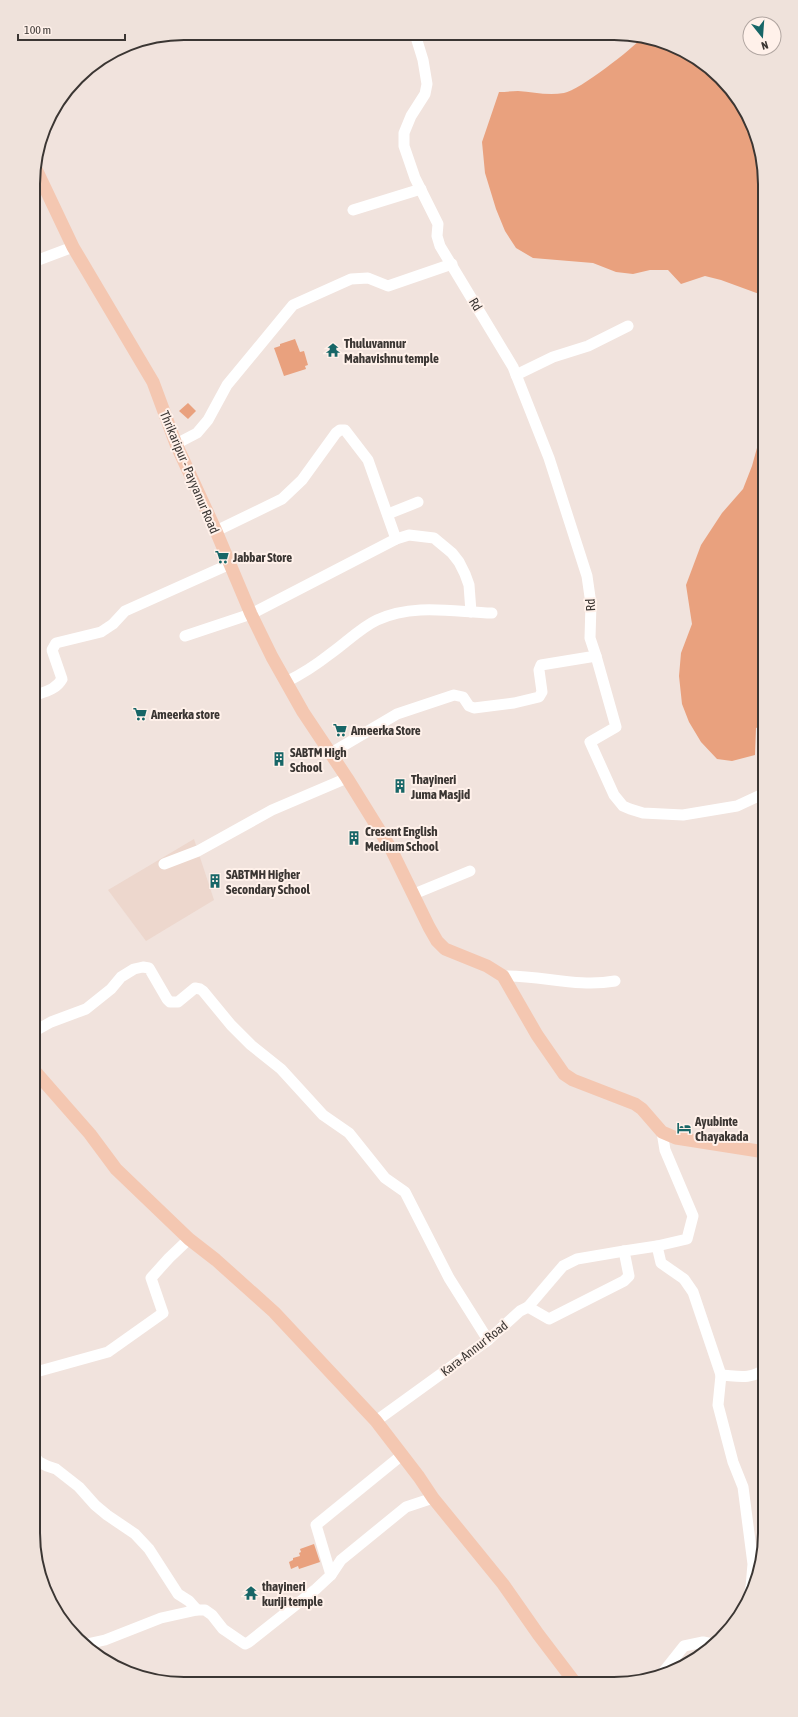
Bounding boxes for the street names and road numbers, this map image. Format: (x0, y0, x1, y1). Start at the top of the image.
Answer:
street label: Rd (466, 295, 485, 314)
street label: Thrikaripur - Payyanur Road (157, 408, 222, 536)
street label: Rd (583, 598, 598, 612)
street label: Kara-Annur Road (438, 1318, 511, 1379)

